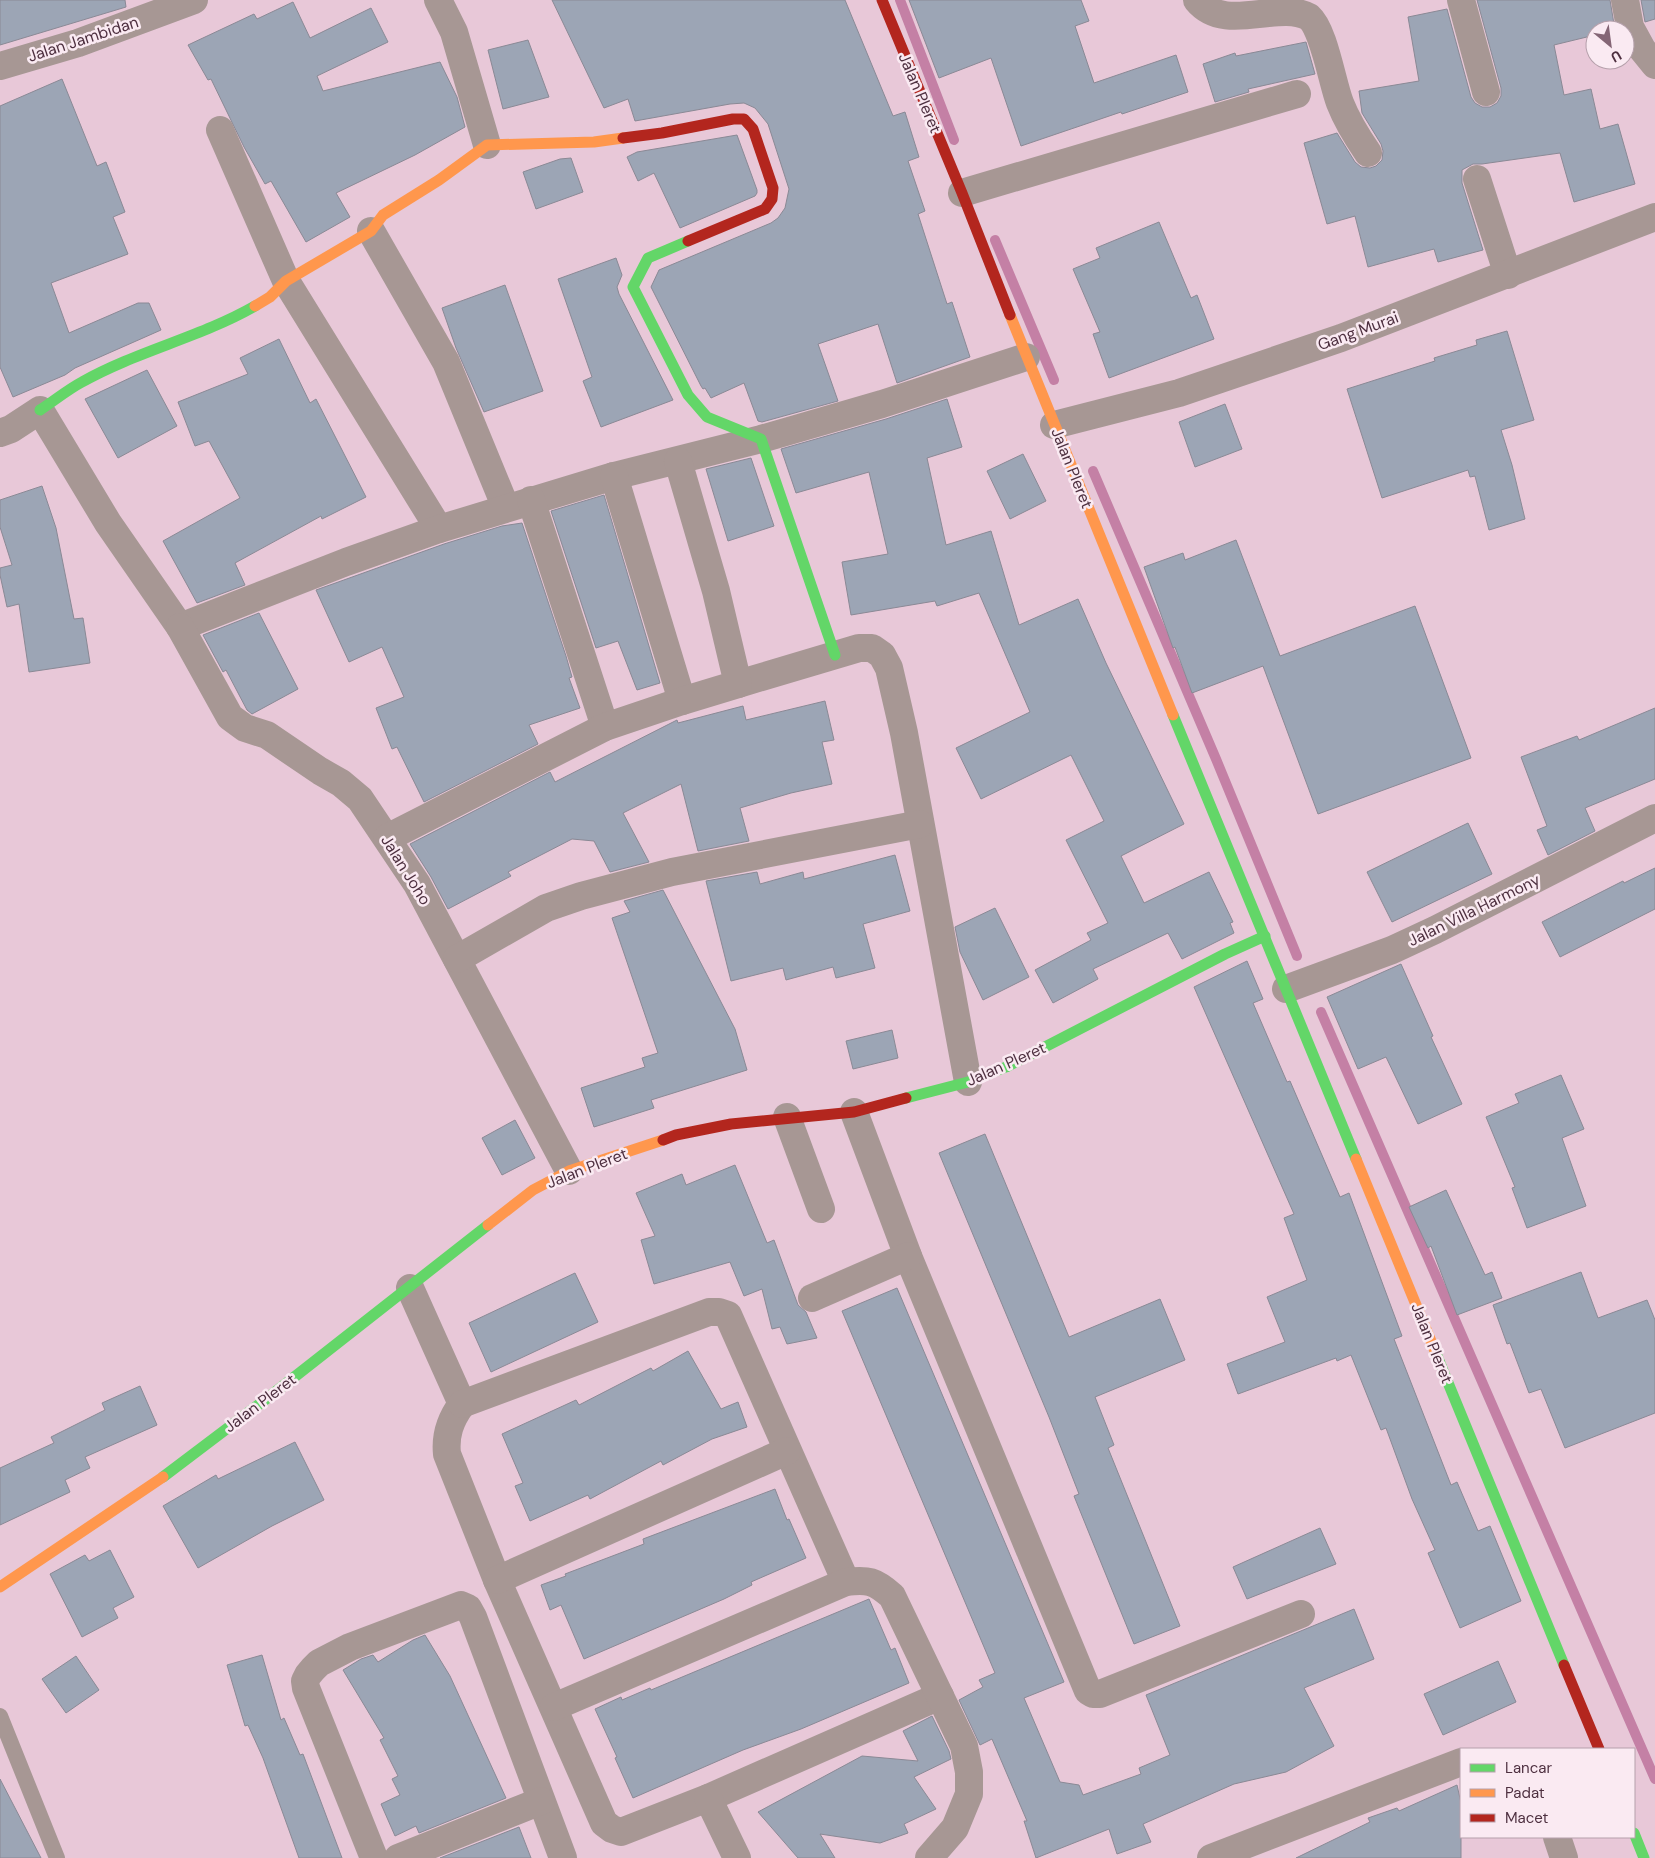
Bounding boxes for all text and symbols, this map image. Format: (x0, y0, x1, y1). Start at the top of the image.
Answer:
street label: Jalan Jambidan (25, 11, 141, 67)
north arrow (1585, 20, 1635, 70)
text: U (1608, 46, 1625, 67)
street label: Jalan Pleret (894, 50, 946, 136)
street label: Gang Murai (1315, 307, 1401, 355)
street label: Jalan Pleret (1046, 425, 1098, 511)
street label: Jalan Joho (376, 831, 436, 909)
street label: Jalan Villa Harmony (1405, 869, 1543, 951)
street label: Jalan Pleret (963, 1037, 1049, 1091)
street label: Jalan Pleret (544, 1143, 630, 1193)
street label: Jalan Pleret (1406, 1300, 1458, 1386)
street label: Jalan Pleret (220, 1369, 300, 1437)
legend (1460, 1748, 1635, 1838)
text: Lancar (1505, 1758, 1552, 1778)
text: Padat (1505, 1783, 1545, 1803)
text: Macet (1505, 1808, 1549, 1828)

